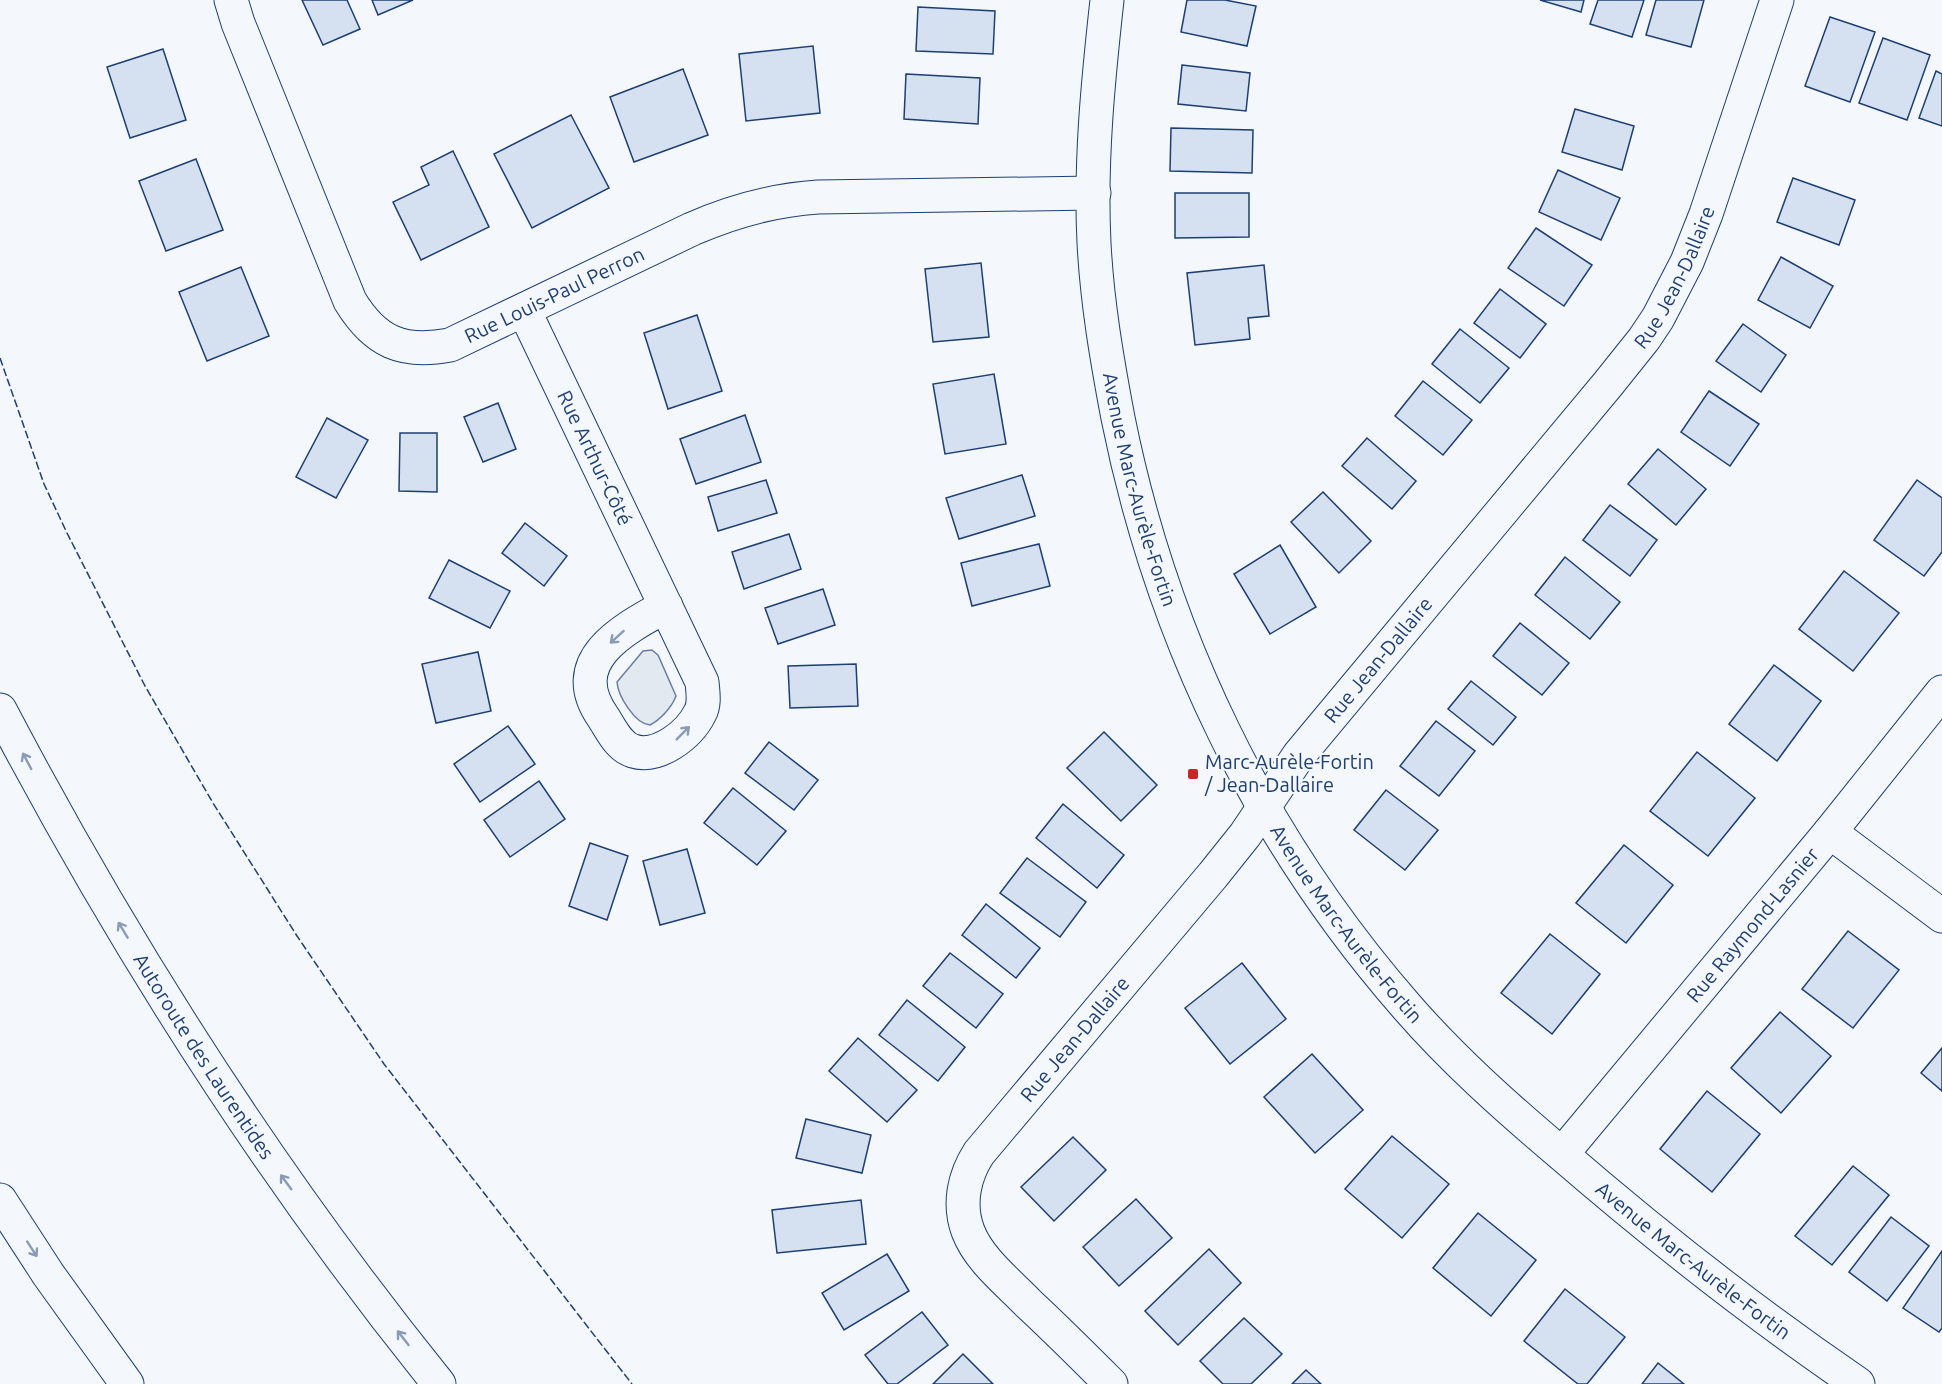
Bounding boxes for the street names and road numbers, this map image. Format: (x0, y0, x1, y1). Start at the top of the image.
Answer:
street label: Rue Jean-Dallaire (1629, 203, 1719, 353)
street label: Rue Louis-Paul Perron (461, 242, 648, 347)
street label: Avenue Marc-Aurèle-Fortin (1099, 371, 1182, 609)
street label: Rue Arthur-Côté (553, 387, 637, 529)
street label: Rue Jean-Dallaire (1319, 592, 1437, 727)
street label: Avenue Marc-Aurèle-Fortin (1266, 820, 1428, 1027)
street label: Rue Raymond-Lasnier (1681, 842, 1823, 1006)
street label: Autoroute des Laurentides (129, 949, 279, 1163)
street label: Rue Jean-Dallaire (1015, 971, 1134, 1106)
street label: Avenue Marc-Aurèle-Fortin (1592, 1177, 1795, 1344)

